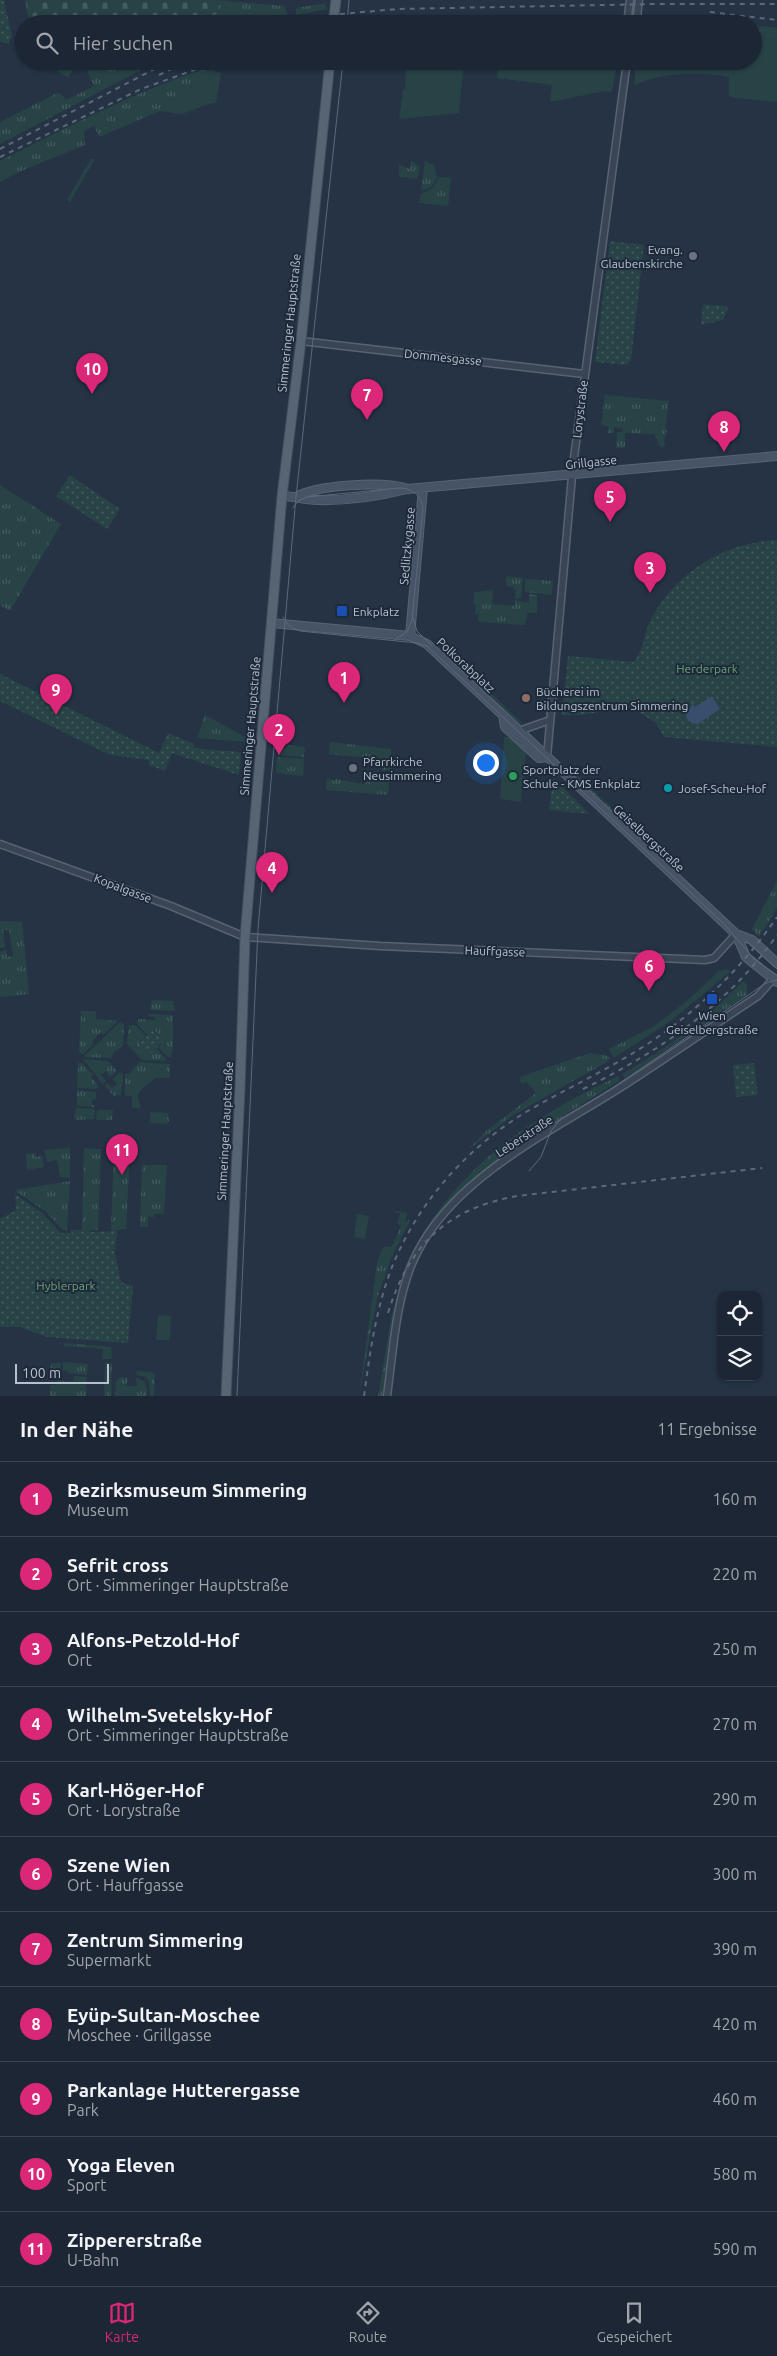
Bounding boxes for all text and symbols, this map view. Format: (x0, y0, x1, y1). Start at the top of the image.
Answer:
search box (15, 15, 762, 70)
icon: search (33, 29, 61, 57)
text: Hier suchen (73, 32, 173, 54)
place label: Evang. Glaubenskirche (601, 243, 683, 270)
marker: Evang. Glaubenskirche (687, 250, 699, 262)
street label: Simmeringer Hauptstraße (275, 253, 303, 393)
street label: Dommesgasse (403, 346, 483, 368)
pin: 10 (76, 353, 108, 394)
pin: 7 (351, 379, 383, 420)
street label: Lorystraße (570, 379, 590, 439)
pin: 8 (708, 411, 740, 452)
street label: Grillgasse (565, 453, 617, 471)
pin: 5 (594, 481, 626, 522)
street label: Sedlitzkygasse (397, 506, 417, 586)
pin: 3 (634, 552, 666, 593)
marker: Enkplatz (335, 604, 349, 618)
place label: Enkplatz (353, 605, 400, 618)
street label: Polkorabplatz (434, 635, 498, 695)
street label: Simmeringer Hauptstraße (237, 656, 263, 796)
pin: 1 (328, 662, 360, 703)
park label: Herderpark (676, 662, 738, 675)
pin: 9 (40, 674, 72, 715)
place label: Bücherei im Bildungszentrum Simmering (536, 685, 688, 712)
marker: Bücherei im Bildungszentrum Simmering (520, 692, 532, 704)
pin: 2 (263, 714, 295, 755)
your location (473, 750, 499, 776)
place label: Pfarrkirche Neusimmering (363, 755, 442, 782)
marker: Pfarrkirche Neusimmering (347, 762, 359, 774)
place label: Sportplatz der Schule - KMS Enkplatz (523, 763, 641, 790)
marker: Sportplatz der Schule - KMS Enkplatz (507, 770, 519, 782)
marker: Josef-Scheu-Hof (662, 782, 674, 794)
place label: Josef-Scheu-Hof (678, 782, 767, 795)
street label: Geiselbergstraße (611, 802, 687, 874)
pin: 4 (256, 852, 288, 893)
street label: Kopalgasse (92, 871, 154, 905)
street label: Hauffgasse (464, 943, 526, 959)
pin: 6 (633, 950, 665, 991)
marker: Wien Geiselbergstraße (705, 992, 719, 1006)
place label: Wien Geiselbergstraße (666, 1009, 758, 1036)
street label: Simmeringer Hauptstraße (215, 1061, 235, 1201)
street label: Leberstraße (493, 1113, 555, 1159)
pin: 11 (106, 1134, 138, 1175)
park label: Hyblerpark (36, 1279, 96, 1292)
map controls (717, 1291, 762, 1381)
button: locate (717, 1291, 762, 1336)
button: layers (717, 1336, 762, 1381)
scale bar (15, 1361, 109, 1384)
text: 100 m (22, 1365, 61, 1381)
text: In der Nähe (20, 1417, 133, 1441)
text: 11 Ergebnisse (657, 1420, 757, 1438)
text: Bezirksmuseum Simmering (67, 1479, 307, 1501)
text: 1 (31, 1490, 41, 1508)
text: 160 m (712, 1490, 757, 1508)
text: Museum (67, 1501, 129, 1519)
text: Sefrit cross (67, 1554, 169, 1576)
text: 2 (31, 1565, 41, 1583)
text: 220 m (712, 1565, 757, 1583)
text: Ort · Simmeringer Hauptstraße (67, 1576, 289, 1594)
text: Alfons-Petzold-Hof (67, 1629, 239, 1651)
text: 3 (31, 1640, 41, 1658)
text: 250 m (712, 1640, 757, 1658)
text: Ort (67, 1651, 92, 1669)
text: Wilhelm-Svetelsky-Hof (67, 1704, 272, 1726)
text: 4 (31, 1715, 41, 1733)
text: 270 m (712, 1715, 757, 1733)
text: Ort · Simmeringer Hauptstraße (67, 1726, 289, 1744)
text: Karl-Höger-Hof (67, 1779, 204, 1801)
text: 5 (31, 1790, 41, 1808)
text: 290 m (712, 1790, 757, 1808)
text: Ort · Lorystraße (67, 1801, 181, 1819)
text: Szene Wien (67, 1854, 170, 1876)
text: 6 (31, 1865, 41, 1883)
text: 300 m (712, 1865, 757, 1883)
text: Ort · Hauffgasse (67, 1876, 184, 1894)
text: Zentrum Simmering (67, 1929, 243, 1951)
text: 7 (31, 1940, 41, 1958)
text: 390 m (712, 1940, 757, 1958)
text: Supermarkt (67, 1951, 151, 1969)
text: Eyüp-Sultan-Moschee (67, 2004, 260, 2026)
text: 8 (31, 2015, 41, 2033)
text: 420 m (712, 2015, 757, 2033)
text: Moschee · Grillgasse (67, 2026, 212, 2044)
text: Parkanlage Hutterergasse (67, 2079, 300, 2101)
text: 9 (31, 2090, 41, 2108)
text: 460 m (712, 2090, 757, 2108)
text: Park (67, 2101, 99, 2119)
text: Yoga Eleven (67, 2154, 175, 2176)
text: 10 (27, 2165, 45, 2183)
text: 580 m (712, 2165, 757, 2183)
text: Sport (67, 2176, 106, 2194)
text: Zippererstraße (67, 2229, 202, 2251)
text: 11 (27, 2240, 45, 2258)
text: 590 m (712, 2240, 757, 2258)
text: U-Bahn (67, 2251, 119, 2269)
tab: Karte (105, 2299, 139, 2345)
tab: Route (349, 2299, 387, 2345)
tab: Gespeichert (597, 2299, 672, 2345)

